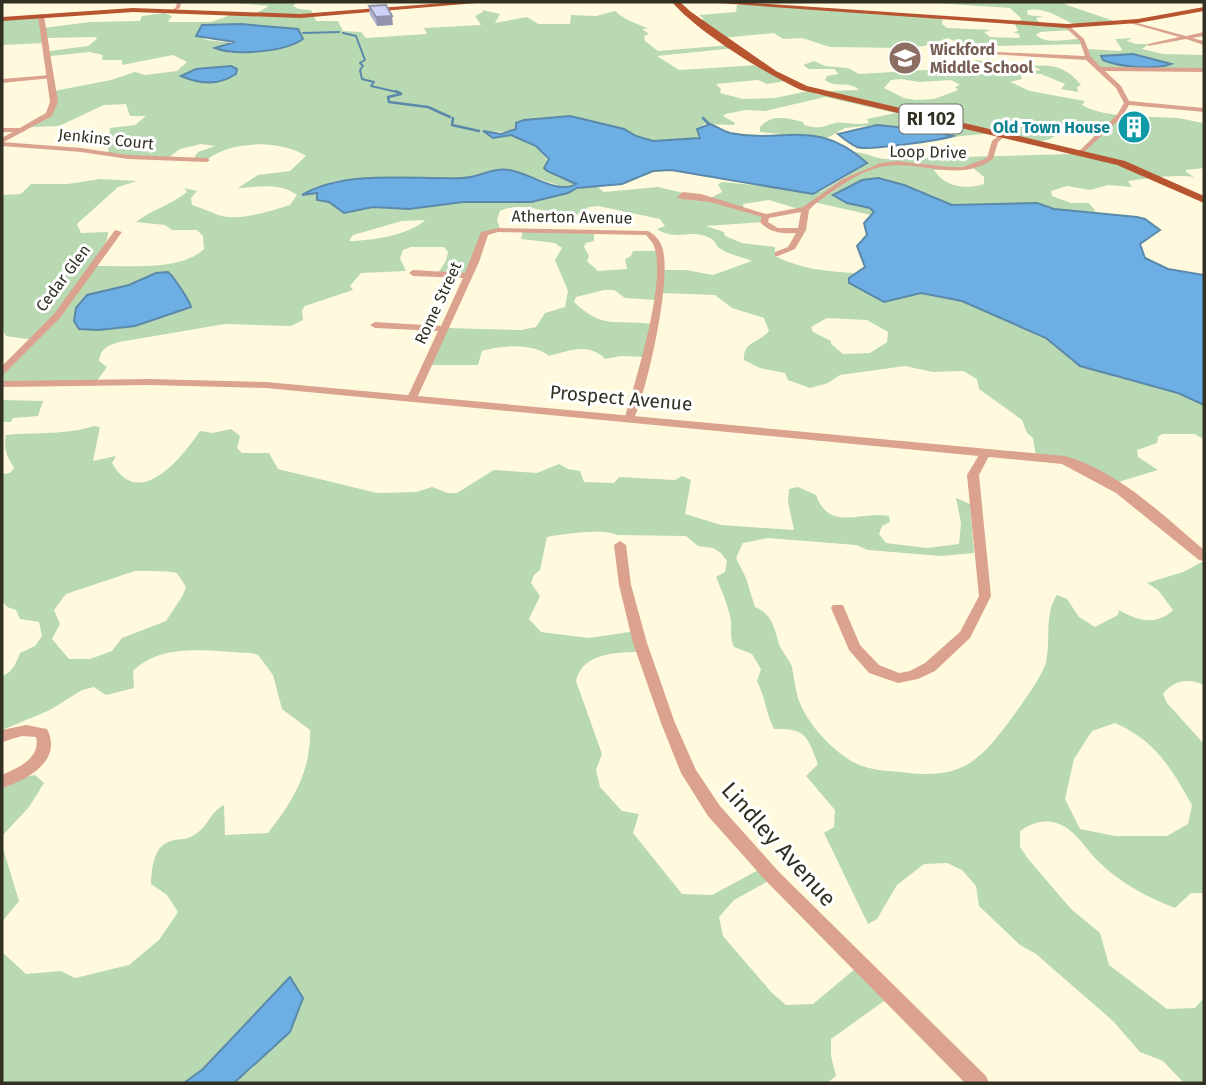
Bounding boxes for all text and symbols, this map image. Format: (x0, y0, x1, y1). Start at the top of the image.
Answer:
school or university icon: Wickford Middle School (886, 39, 924, 77)
place label: Wickford Middle School (930, 40, 1033, 77)
road number: RI 102 (900, 104, 962, 134)
building icon: Old Town House (1115, 108, 1153, 146)
place label: Old Town House (993, 118, 1110, 137)
street label: Jenkins Court (57, 125, 155, 153)
street label: Loop Drive (889, 142, 967, 162)
street label: Atherton Avenue (511, 206, 633, 228)
street label: Cedar Glen (32, 241, 94, 315)
street label: Rome Street (411, 259, 465, 347)
street label: Prospect Avenue (549, 380, 693, 416)
street label: Lindley Avenue (716, 776, 842, 912)

